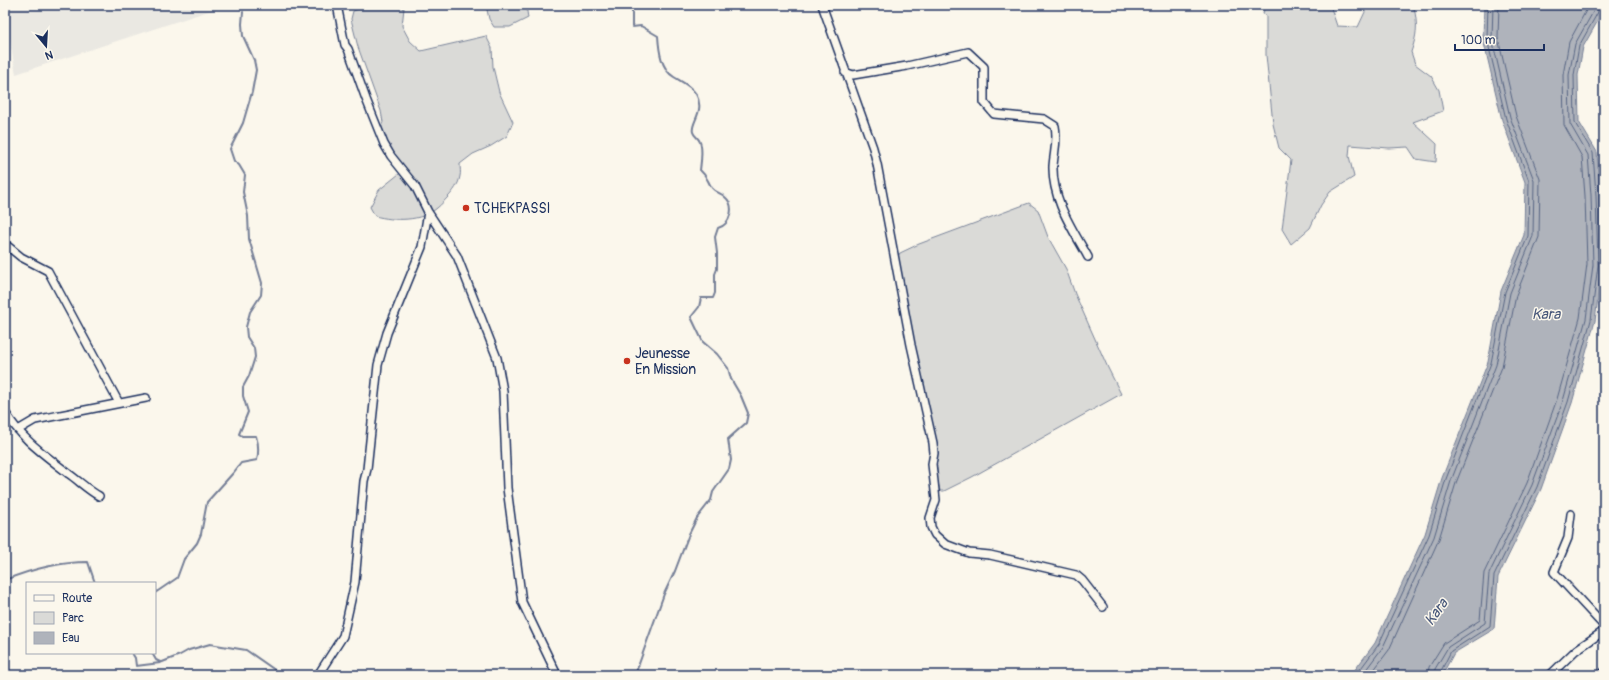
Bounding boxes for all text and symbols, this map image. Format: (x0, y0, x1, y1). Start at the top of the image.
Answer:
north arrow (26, 26, 66, 66)
scale bar (1455, 26, 1544, 52)
text: 100 m (1461, 33, 1496, 48)
text: N (43, 48, 54, 63)
place label: TCHEKPASSI (474, 200, 551, 217)
marker: TCHEKPASSI (461, 203, 471, 213)
water label: Kara (1532, 305, 1561, 324)
place label: Jeunesse En Mission (635, 345, 696, 378)
marker: Jeunesse En Mission (622, 356, 632, 366)
legend (26, 582, 156, 654)
text: Route (62, 591, 92, 606)
water label: Kara (1420, 594, 1453, 629)
text: Parc (62, 611, 84, 626)
text: Eau (62, 631, 80, 646)

